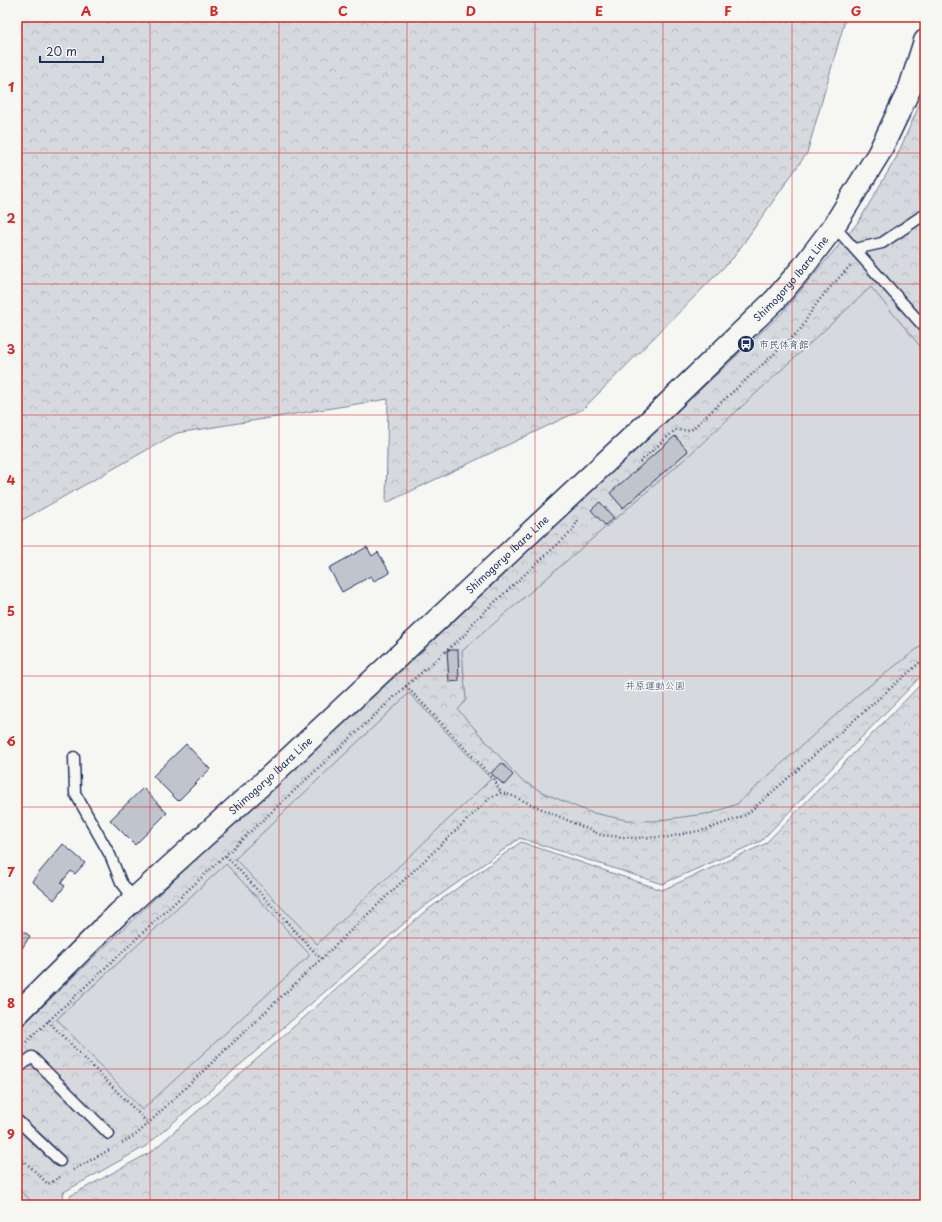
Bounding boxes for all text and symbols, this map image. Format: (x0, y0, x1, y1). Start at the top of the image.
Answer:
text: A (81, 1, 91, 20)
text: B (210, 1, 219, 20)
text: C (338, 1, 348, 20)
text: D (466, 1, 476, 20)
text: E (595, 1, 603, 20)
text: F (724, 1, 732, 20)
text: G (851, 1, 861, 20)
scale bar (40, 38, 103, 64)
text: 20 m (46, 42, 77, 60)
text: 1 (8, 77, 14, 96)
text: 2 (6, 208, 16, 227)
street label: Shimogoryo Ibara Line (749, 232, 832, 324)
bus stop icon: 市民体育館 (736, 334, 756, 354)
place label: 市民体育館 (759, 336, 809, 351)
text: 3 (7, 339, 16, 358)
text: 4 (7, 470, 16, 489)
street label: Shimogoryo Ibara Line (462, 511, 552, 597)
text: 5 (7, 601, 15, 620)
park label: 井原運動公園 (625, 677, 685, 692)
text: 6 (6, 731, 16, 750)
street label: Shimogoryo Ibara Line (225, 733, 315, 818)
text: 7 (7, 862, 15, 881)
text: 8 (7, 993, 15, 1012)
text: 9 (7, 1124, 15, 1143)

